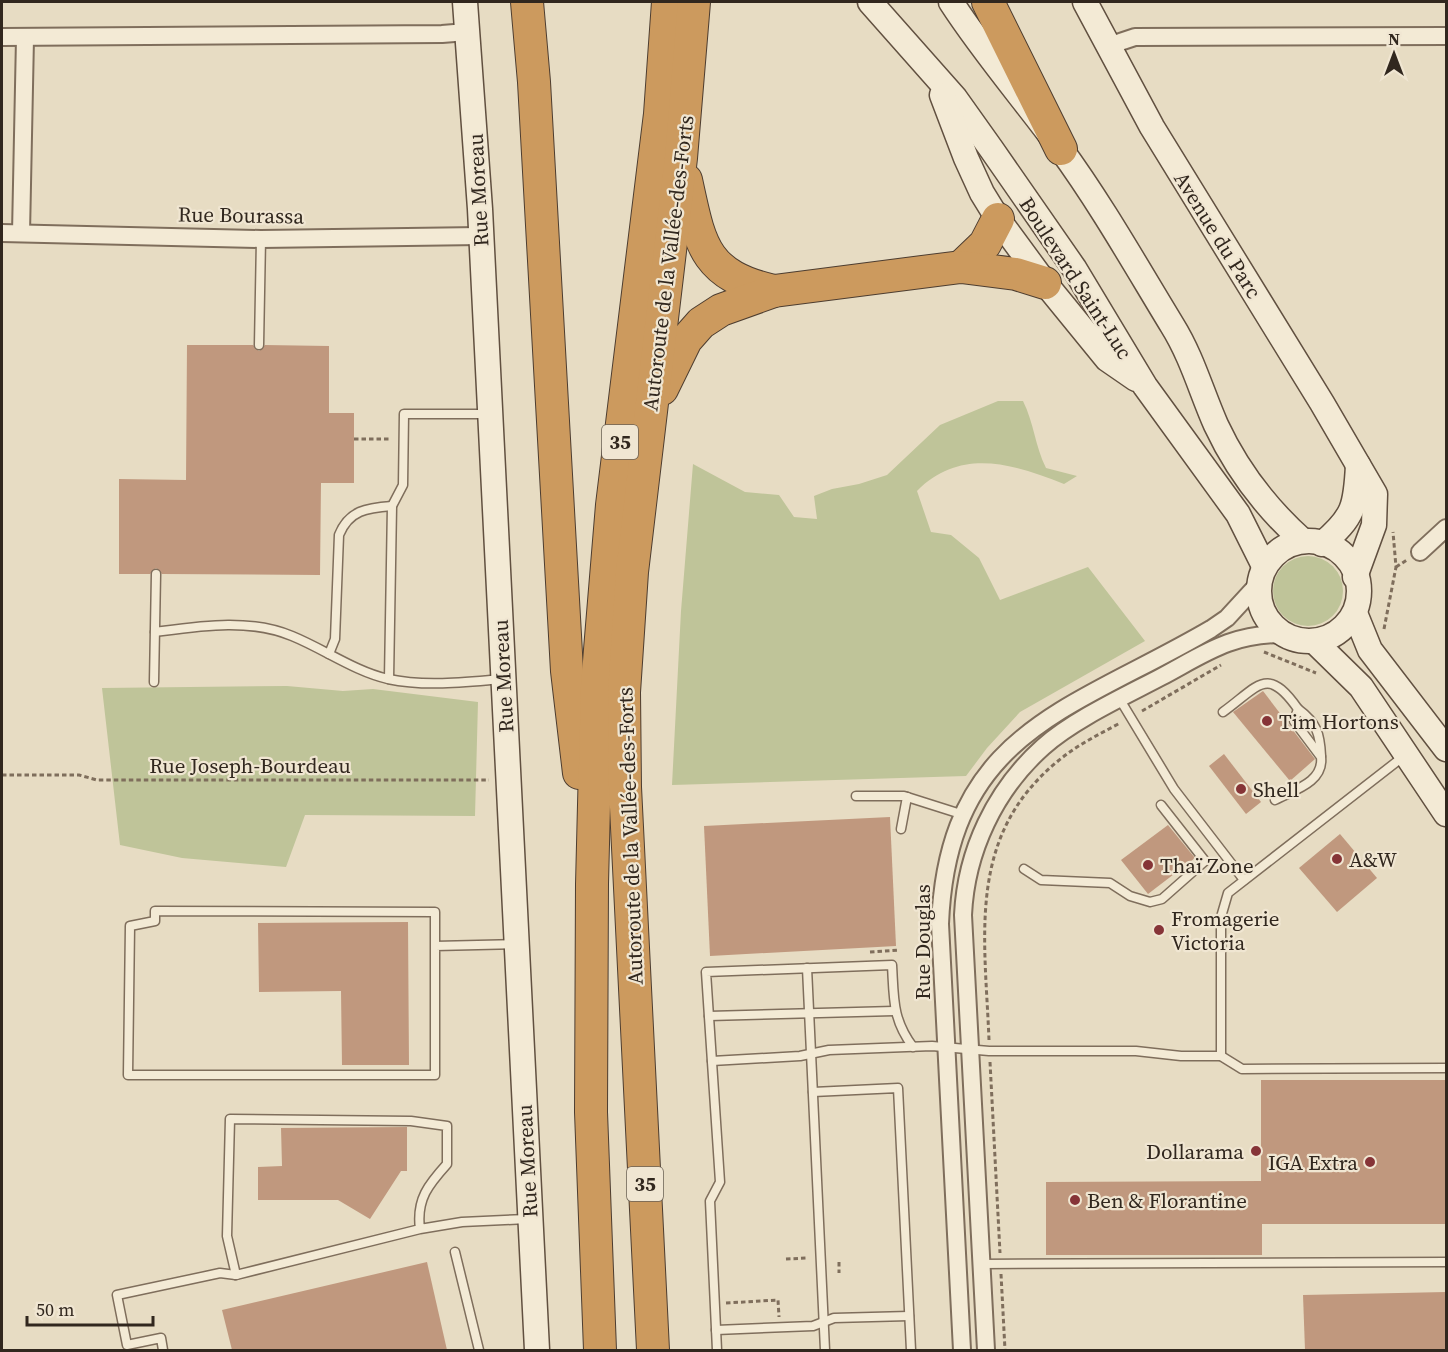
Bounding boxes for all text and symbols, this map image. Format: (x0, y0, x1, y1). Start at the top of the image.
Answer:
north arrow (1364, 24, 1424, 84)
text: N (1388, 28, 1400, 50)
street label: Autoroute de la Vallée-des-Forts (635, 113, 701, 413)
street label: Rue Moreau (461, 133, 495, 247)
street label: Avenue du Parc (1167, 166, 1269, 304)
street label: Boulevard Saint-Luc (1013, 191, 1139, 365)
street label: Rue Bourassa (178, 199, 305, 231)
road number: 35 (602, 425, 638, 459)
street label: Rue Moreau (486, 619, 520, 733)
street label: Autoroute de la Vallée-des-Forts (610, 687, 650, 985)
place label: Tim Hortons (1279, 707, 1399, 736)
marker: Tim Hortons (1260, 714, 1274, 728)
street label: Rue Joseph-Bourdeau (149, 751, 351, 780)
place label: Shell (1253, 775, 1299, 804)
marker: Shell (1234, 782, 1248, 796)
place label: A&W (1349, 845, 1398, 874)
place label: Thaï Zone (1160, 851, 1254, 880)
marker: A&W (1330, 852, 1344, 866)
marker: Thaï Zone (1141, 858, 1155, 872)
street label: Rue Douglas (908, 884, 937, 1000)
place label: Fromagerie Victoria (1171, 904, 1280, 957)
marker: Fromagerie Victoria (1152, 923, 1166, 937)
street label: Rue Moreau (510, 1104, 544, 1218)
place label: Dollarama (1146, 1137, 1244, 1166)
marker: Dollarama (1249, 1144, 1263, 1158)
place label: IGA Extra (1268, 1148, 1358, 1177)
marker: IGA Extra (1363, 1155, 1377, 1169)
road number: 35 (627, 1167, 663, 1201)
place label: Ben & Florantine (1087, 1186, 1247, 1215)
marker: Ben & Florantine (1068, 1193, 1082, 1207)
scale bar (27, 1289, 153, 1327)
text: 50 m (36, 1297, 74, 1322)

